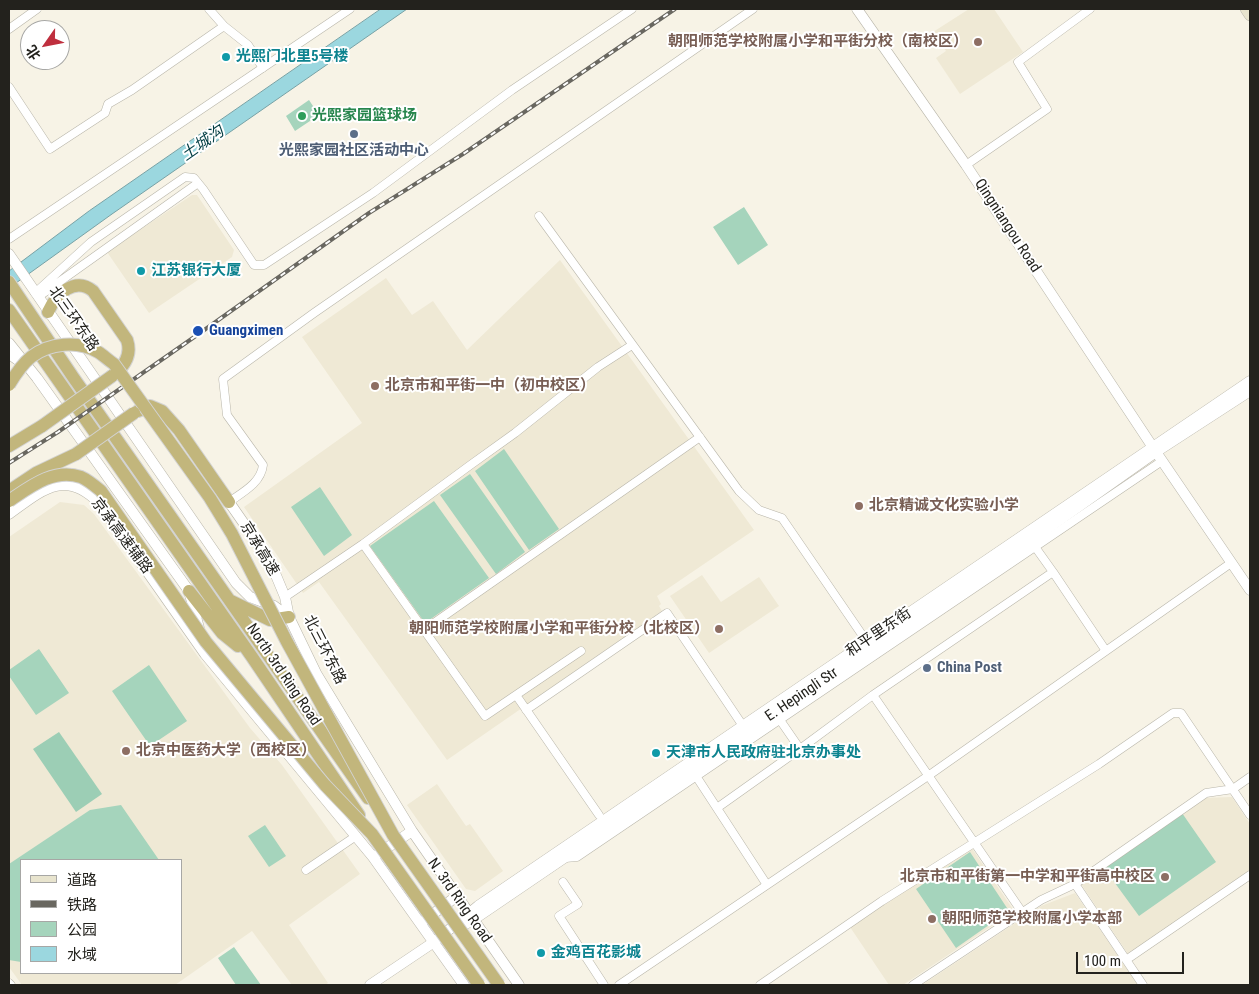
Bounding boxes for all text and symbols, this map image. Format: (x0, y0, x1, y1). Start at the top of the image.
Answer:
north arrow (20, 20, 70, 70)
place label: 朝阳师范学校附属小学和平街分校（南校区） (668, 33, 968, 51)
marker: 朝阳师范学校附属小学和平街分校（南校区） (972, 36, 984, 48)
text: 北 (23, 42, 44, 63)
place label: 光熙门北里5号楼 (236, 48, 349, 66)
marker: 光熙门北里5号楼 (220, 51, 232, 63)
place label: 光熙家园篮球场 (312, 107, 417, 125)
marker: 光熙家园篮球场 (296, 110, 308, 122)
water label: 土城沟 (178, 122, 228, 166)
marker: 光熙家园社区活动中心 (348, 128, 360, 140)
place label: 光熙家园社区活动中心 (279, 142, 429, 160)
street label: Qingniangou Road (970, 176, 1044, 276)
place label: 江苏银行大厦 (151, 262, 241, 280)
marker: 江苏银行大厦 (135, 265, 147, 277)
street label: 北三环东路 (44, 283, 102, 355)
place label: Guangximen (209, 322, 283, 340)
marker: Guangximen (191, 324, 205, 338)
place label: 北京市和平街一中（初中校区） (385, 377, 595, 395)
marker: 北京市和平街一中（初中校区） (369, 380, 381, 392)
street label: 京承高速辅路 (87, 495, 155, 577)
place label: 北京精诚文化实验小学 (869, 497, 1019, 515)
marker: 北京精诚文化实验小学 (853, 500, 865, 512)
street label: 京承高速 (236, 519, 282, 579)
street label: 和平里东街 (843, 605, 915, 661)
street label: 北三环东路 (299, 613, 349, 687)
place label: 朝阳师范学校附属小学和平街分校（北校区） (409, 620, 709, 638)
street label: North 3rd Ring Road (242, 621, 324, 729)
marker: 朝阳师范学校附属小学和平街分校（北校区） (713, 623, 725, 635)
place label: China Post (937, 659, 1002, 677)
marker: China Post (921, 662, 933, 674)
street label: E. Hepingli Str (762, 664, 842, 726)
place label: 北京中医药大学（西校区） (136, 742, 316, 760)
place label: 天津市人民政府驻北京办事处 (666, 744, 861, 762)
marker: 北京中医药大学（西校区） (120, 745, 132, 757)
marker: 天津市人民政府驻北京办事处 (650, 747, 662, 759)
street label: N. 3rd Ring Road (423, 855, 495, 947)
legend (20, 859, 182, 974)
place label: 北京市和平街第一中学和平街高中校区 (900, 868, 1155, 886)
text: 道路 (67, 871, 97, 889)
marker: 北京市和平街第一中学和平街高中校区 (1159, 871, 1171, 883)
text: 铁路 (67, 896, 97, 914)
place label: 朝阳师范学校附属小学本部 (942, 910, 1122, 928)
marker: 朝阳师范学校附属小学本部 (926, 913, 938, 925)
text: 公园 (67, 921, 97, 939)
scale bar (1079, 942, 1186, 974)
place label: 金鸡百花影城 (551, 944, 641, 962)
text: 水域 (67, 946, 97, 964)
marker: 金鸡百花影城 (535, 947, 547, 959)
text: 100 m (1084, 952, 1121, 970)

